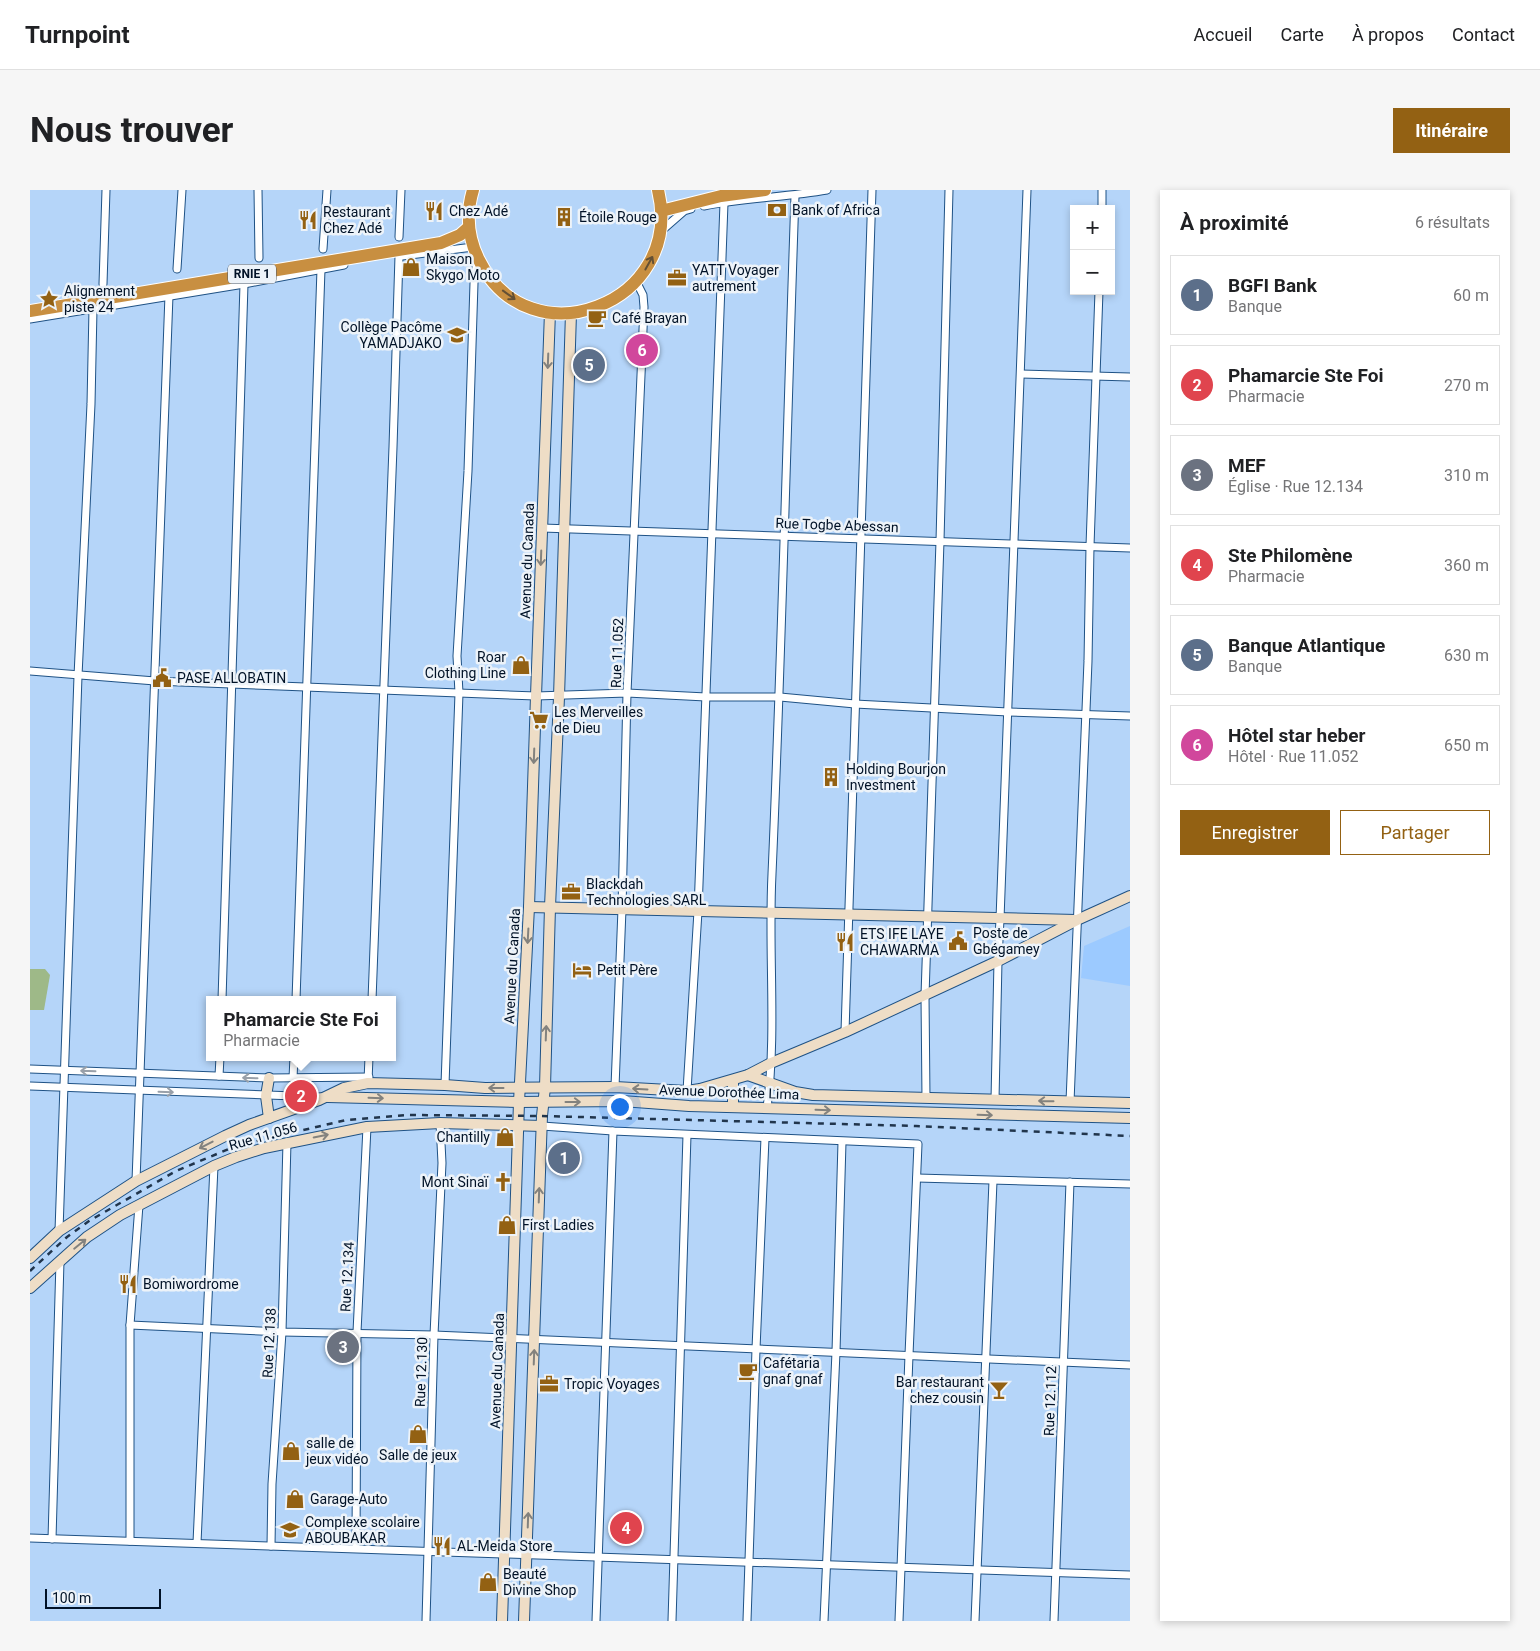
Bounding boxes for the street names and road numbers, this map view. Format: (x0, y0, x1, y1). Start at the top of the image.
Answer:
road number: RNIE 1 (228, 264, 276, 284)
street label: Avenue du Canada (517, 503, 537, 619)
street label: Rue Togbe Abessan (775, 515, 899, 535)
street label: Rue 11.052 (608, 617, 626, 688)
street label: Avenue du Canada (501, 908, 523, 1024)
street label: Avenue Dorothée Lima (659, 1082, 799, 1102)
street label: Rue 11.056 (227, 1119, 299, 1153)
street label: Rue 12.134 (337, 1241, 357, 1313)
street label: Rue 12.138 (259, 1307, 279, 1379)
street label: Avenue du Canada (487, 1313, 507, 1429)
street label: Rue 12.130 (412, 1336, 430, 1407)
street label: Rue 12.112 (1041, 1365, 1059, 1436)

